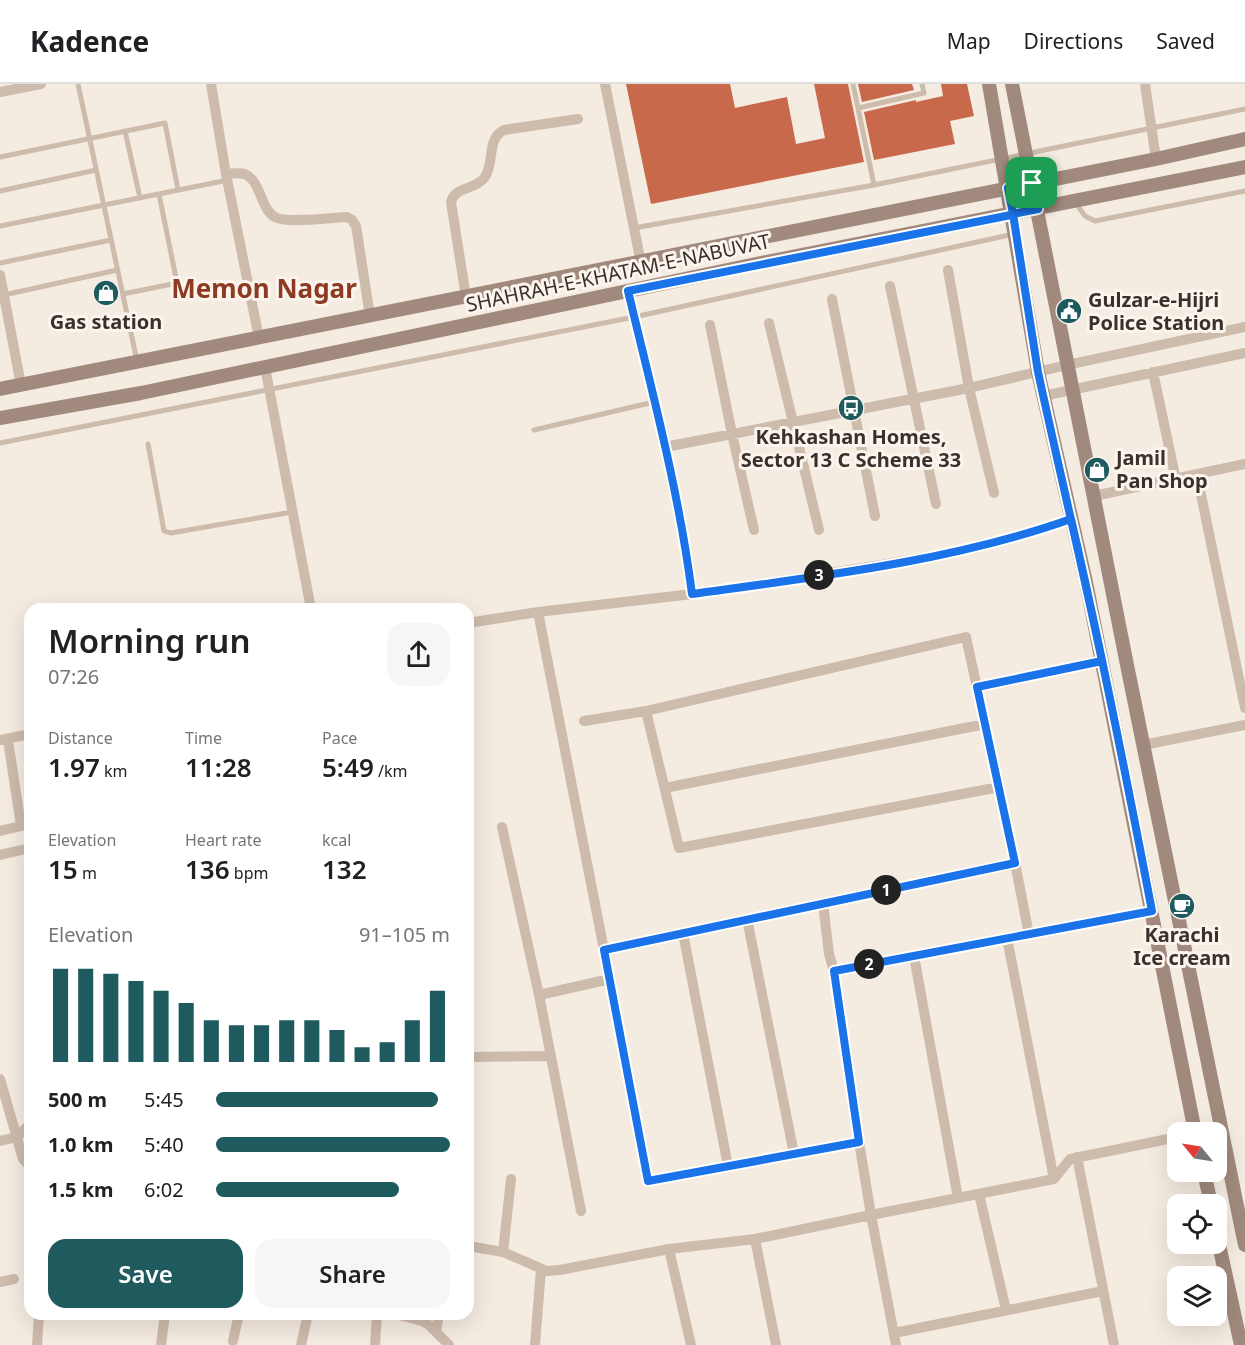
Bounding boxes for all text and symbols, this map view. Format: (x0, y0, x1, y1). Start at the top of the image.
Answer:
text: Kadence (30, 22, 149, 60)
text: Map (947, 27, 991, 55)
text: Directions (1024, 27, 1123, 55)
text: Saved (1156, 27, 1215, 55)
pin (1006, 157, 1057, 208)
icon: arrive (1015, 166, 1048, 199)
street label: SHAHRAH-E-KHATAM-E-NABUVAT (463, 227, 772, 318)
district label: Memon Nagar (171, 270, 357, 306)
shop icon: Gas station (91, 278, 121, 308)
place label: Gulzar-e-Hijri Police Station (1088, 286, 1224, 336)
public building icon: Gulzar-e-Hijri Police Station (1054, 296, 1084, 326)
place label: Gas station (50, 308, 162, 335)
bus stop icon: Kehkashan Homes, Sector 13 C Scheme 33 (836, 393, 866, 423)
place label: Kehkashan Homes, Sector 13 C Scheme 33 (741, 423, 961, 473)
place label: Jamil Pan Shop (1114, 444, 1208, 494)
shop icon: Jamil Pan Shop (1082, 455, 1112, 485)
pin: 3 (804, 560, 834, 590)
text: 3 (814, 564, 824, 586)
text: Morning run (48, 618, 250, 663)
button: share (387, 623, 450, 686)
text: 07:26 (48, 663, 99, 690)
text: Distance (48, 727, 113, 749)
text: Time (185, 727, 222, 749)
text: Pace (322, 727, 357, 749)
text: 1.97 (48, 749, 100, 785)
text: 11:28 (185, 749, 252, 785)
text: 5:49 (322, 749, 374, 785)
text: km (100, 760, 127, 782)
text: /km (374, 760, 407, 782)
text: Elevation (48, 829, 116, 851)
text: Heart rate (185, 829, 261, 851)
text: kcal (322, 829, 351, 851)
text: 15 (48, 851, 78, 887)
text: 136 (185, 851, 230, 887)
text: 132 (322, 851, 367, 887)
text: m (78, 862, 97, 884)
text: bpm (230, 862, 268, 884)
pin: 1 (871, 875, 901, 905)
text: 1 (881, 879, 891, 901)
cafe icon: Karachi Ice cream (1167, 891, 1197, 921)
text: Elevation (48, 921, 133, 948)
text: 91–105 m (359, 921, 450, 948)
place label: Karachi Ice cream (1133, 921, 1231, 971)
pin: 2 (854, 949, 884, 979)
text: 2 (864, 953, 874, 975)
text: 500 m (48, 1086, 107, 1113)
text: 5:45 (144, 1086, 184, 1113)
north arrow (1167, 1122, 1227, 1182)
map controls (1167, 1122, 1227, 1326)
text: 1.0 km (48, 1131, 114, 1158)
text: 5:40 (144, 1131, 184, 1158)
text: 1.5 km (48, 1176, 114, 1203)
text: 6:02 (144, 1176, 184, 1203)
button: locate (1167, 1194, 1227, 1254)
button: Save (48, 1239, 243, 1308)
button: Share (255, 1239, 450, 1308)
button: layers (1167, 1266, 1227, 1326)

